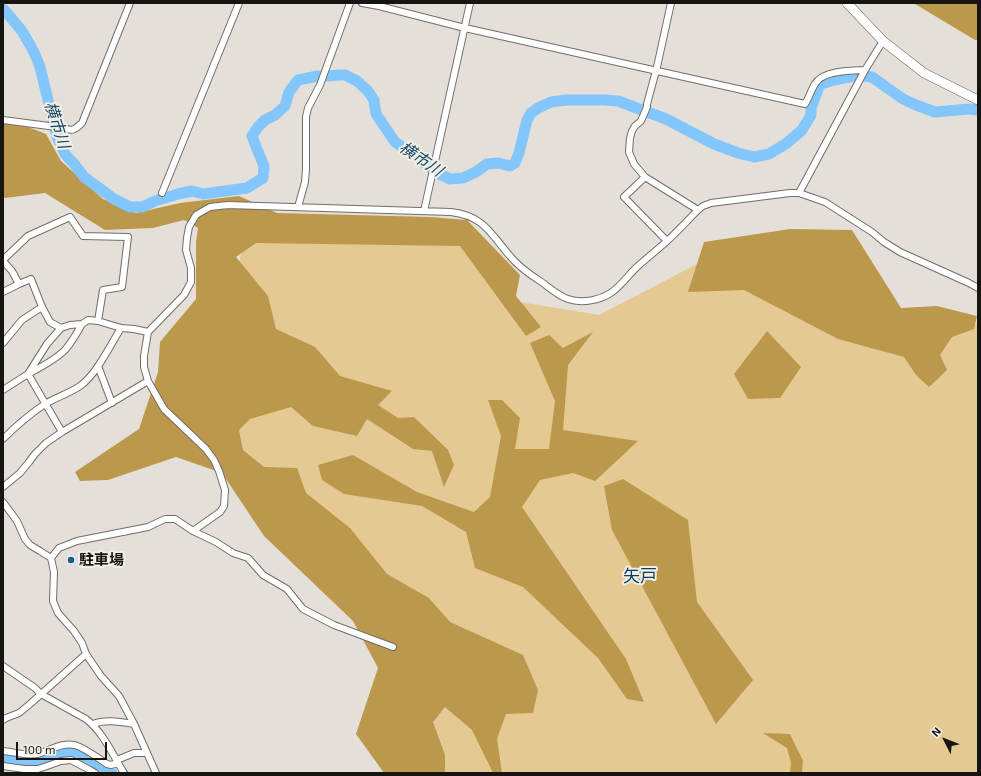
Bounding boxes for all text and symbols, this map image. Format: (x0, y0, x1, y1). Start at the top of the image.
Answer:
water label: 横市川 (40, 99, 74, 151)
water label: 横市川 (396, 138, 446, 180)
place label: 駐車場 (79, 551, 124, 569)
marker: 駐車場 (66, 555, 76, 565)
district label: 矢戸 (623, 566, 657, 586)
north arrow (925, 720, 965, 760)
text: N (928, 724, 943, 739)
scale bar (18, 734, 109, 760)
text: 100 m (23, 742, 55, 756)

